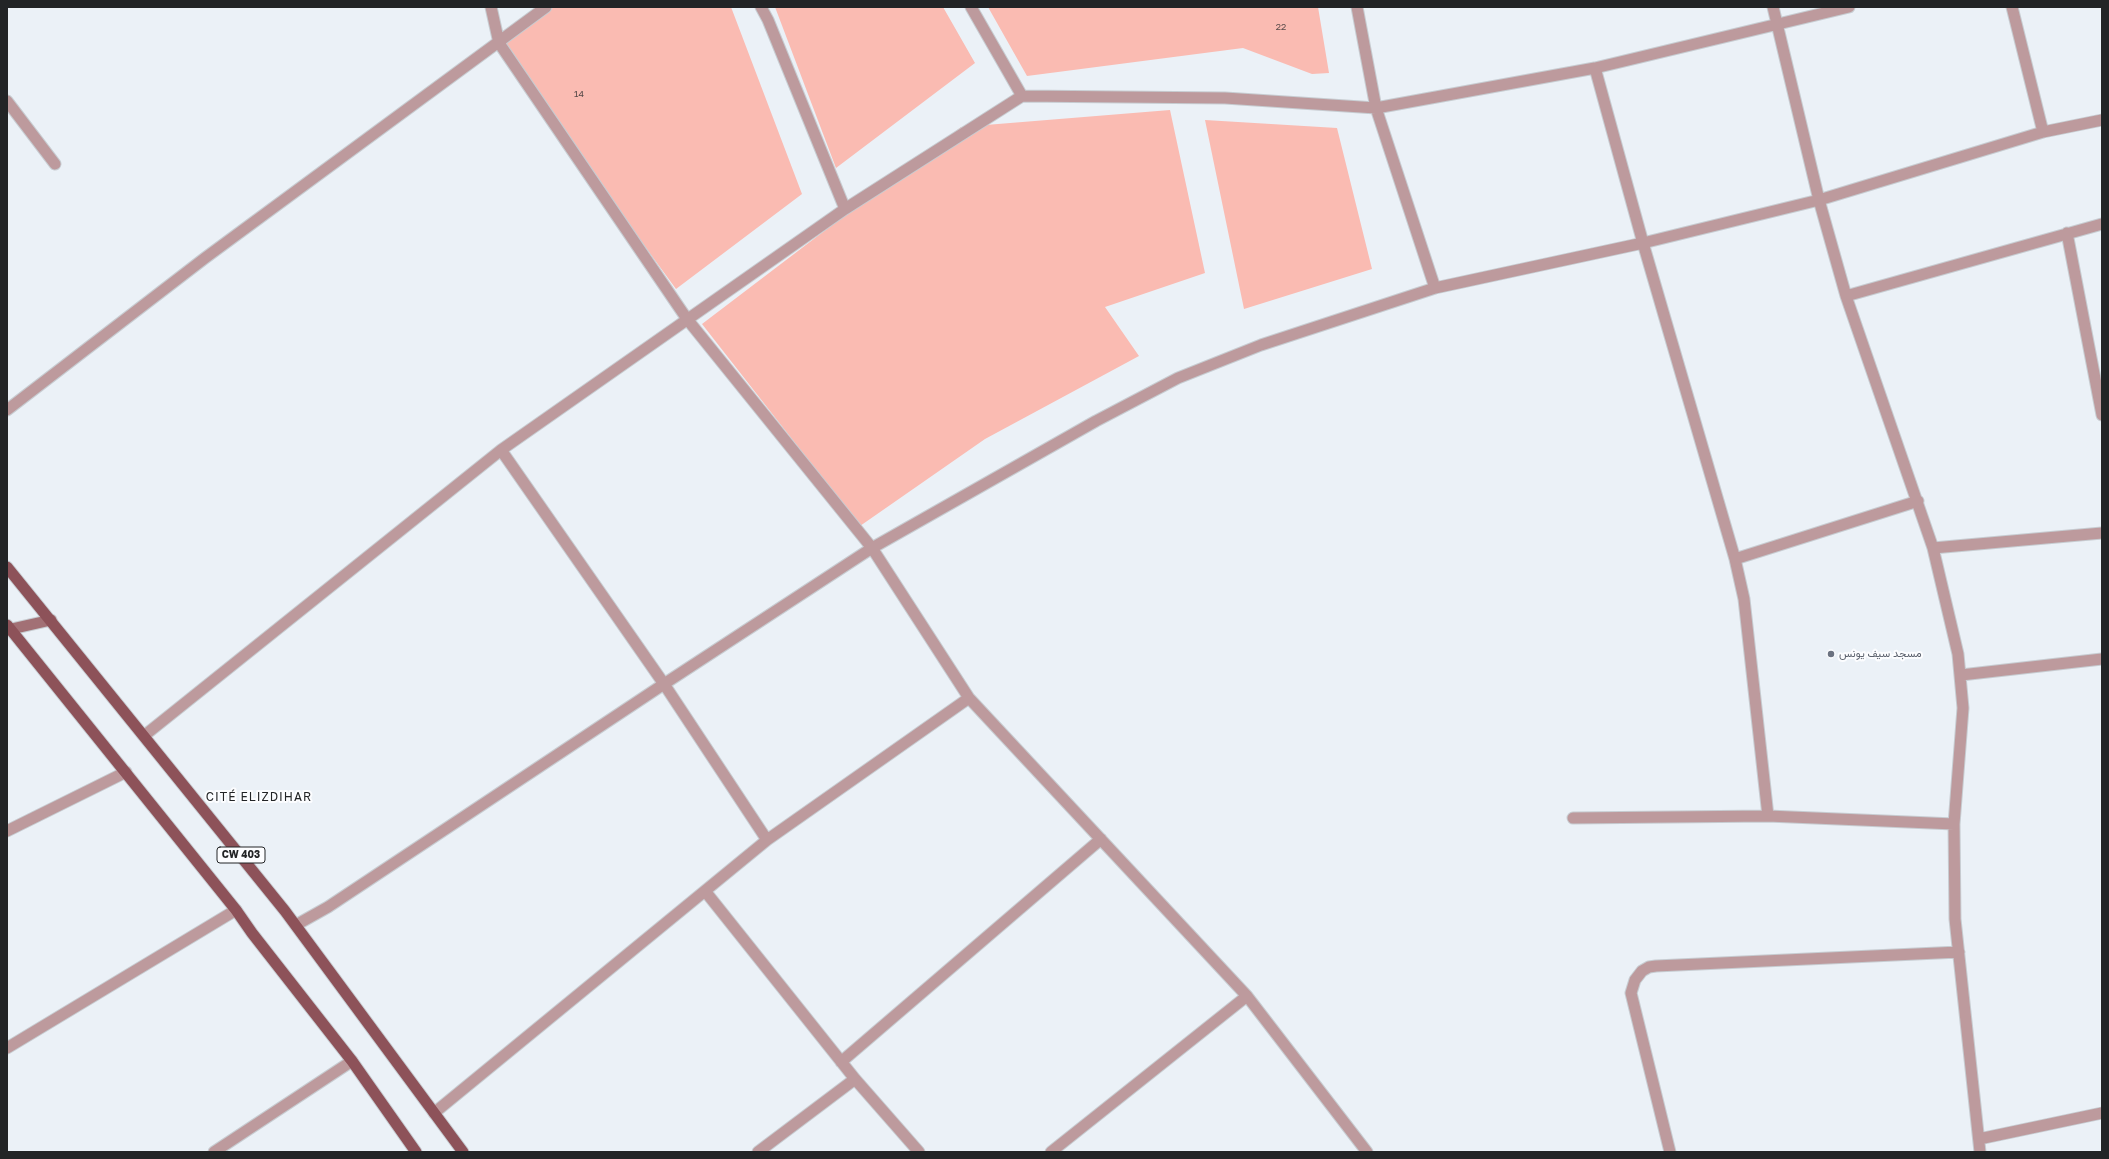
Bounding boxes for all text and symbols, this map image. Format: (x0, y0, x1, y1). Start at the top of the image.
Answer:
house number: 22 (1276, 22, 1286, 32)
house number: 14 (574, 89, 584, 99)
place label: مسجد سيف يونس (1839, 647, 1922, 661)
marker: مسجد سيف يونس (1826, 649, 1836, 659)
district label: CITÉ ELIZDIHAR (206, 790, 312, 804)
road number: CW 403 (217, 847, 265, 863)

